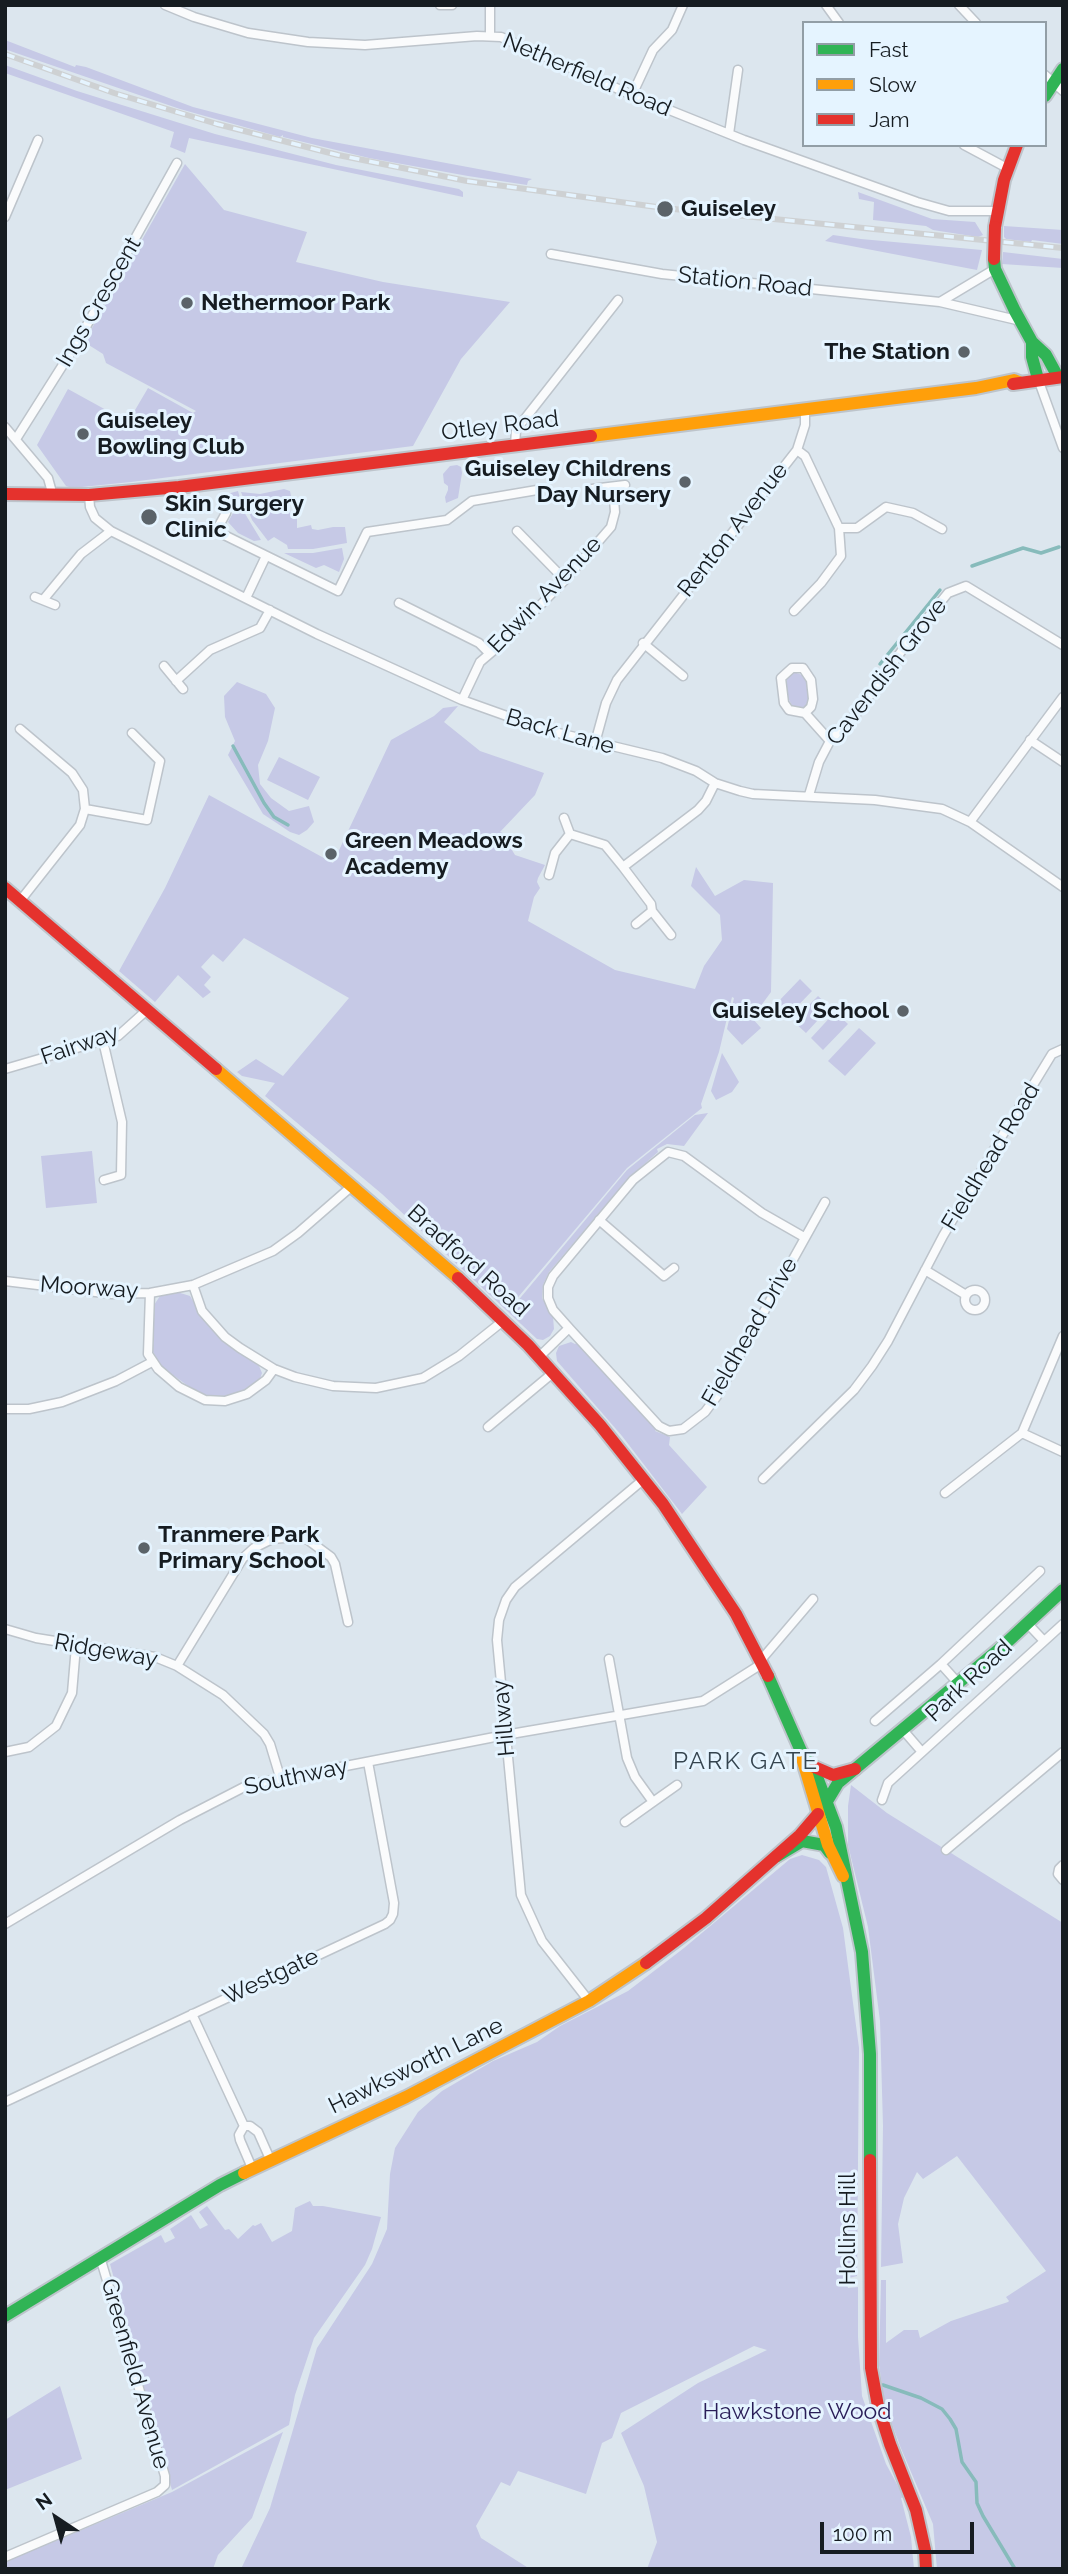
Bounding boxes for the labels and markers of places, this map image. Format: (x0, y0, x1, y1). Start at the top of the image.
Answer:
place label: Guiseley (681, 195, 776, 223)
marker: Guiseley (655, 199, 675, 219)
place label: Nethermoor Park (201, 289, 390, 317)
marker: Nethermoor Park (179, 295, 195, 311)
place label: The Station (824, 338, 950, 366)
marker: The Station (956, 344, 972, 360)
place label: Guiseley Bowling Club (97, 407, 244, 461)
marker: Guiseley Bowling Club (75, 426, 91, 442)
place label: Guiseley Childrens Day Nursery (465, 455, 671, 509)
marker: Guiseley Childrens Day Nursery (677, 474, 693, 490)
place label: Skin Surgery Clinic (165, 490, 304, 544)
marker: Skin Surgery Clinic (139, 507, 159, 527)
place label: Green Meadows Academy (345, 827, 523, 881)
marker: Green Meadows Academy (323, 846, 339, 862)
place label: Guiseley School (712, 997, 889, 1025)
marker: Guiseley School (895, 1003, 911, 1019)
place label: Tranmere Park Primary School (158, 1521, 325, 1575)
marker: Tranmere Park Primary School (136, 1540, 152, 1556)

